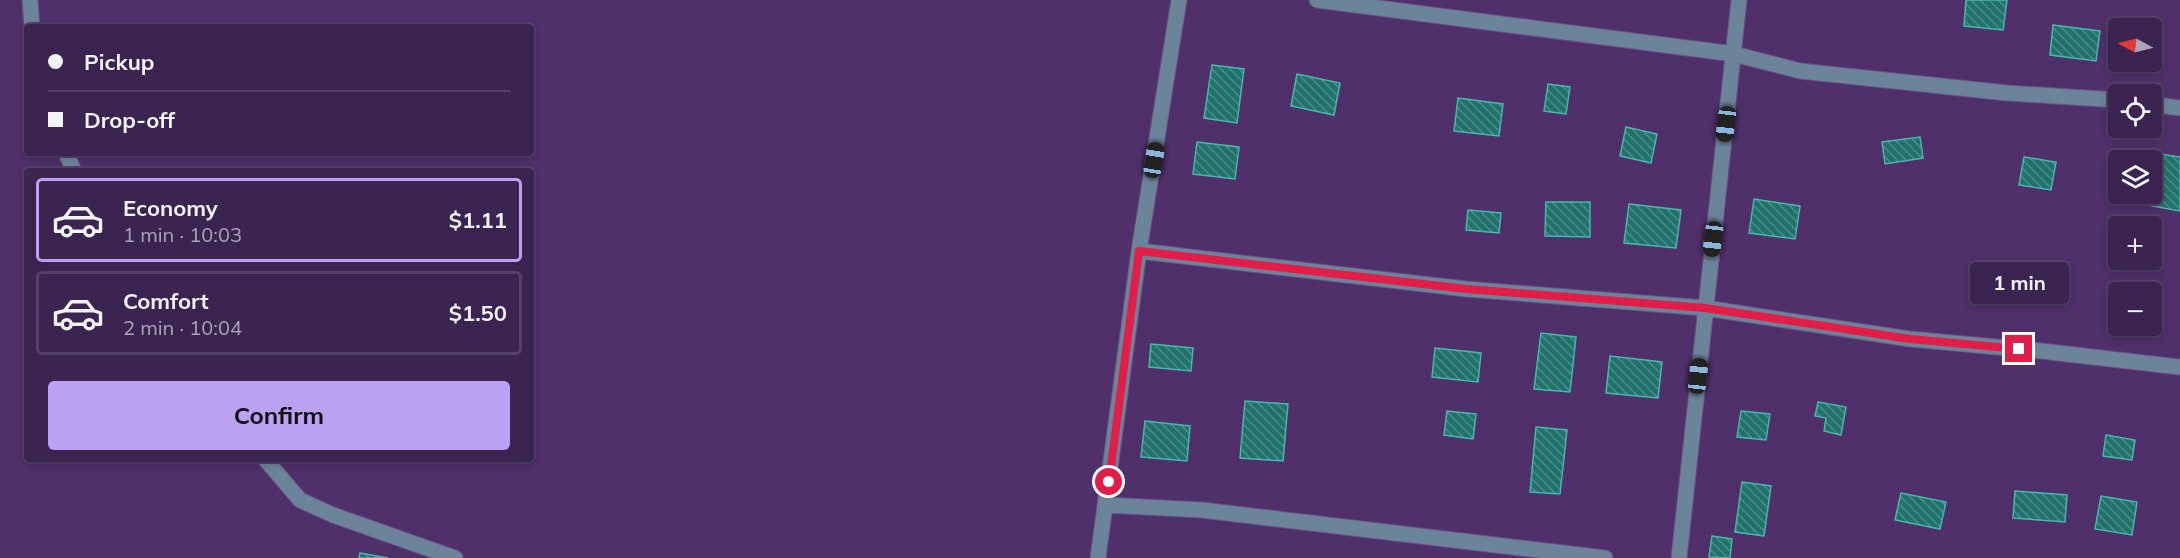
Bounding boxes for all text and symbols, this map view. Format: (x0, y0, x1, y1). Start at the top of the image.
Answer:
north arrow (2108, 18, 2162, 72)
map controls (2108, 18, 2162, 336)
text: Pickup (84, 48, 154, 76)
button: locate (2108, 84, 2162, 138)
car (1715, 105, 1737, 143)
text: Drop-off (84, 106, 175, 134)
car (1142, 141, 1166, 179)
button: layers (2108, 150, 2162, 204)
icon: car (51, 193, 105, 247)
text: Economy (123, 194, 218, 222)
text: $1.11 (449, 206, 507, 234)
button: + (2108, 216, 2162, 270)
car (1702, 220, 1724, 258)
text: 1 min · 10:03 (123, 222, 242, 247)
callout: 1 min (1970, 262, 2068, 304)
text: 1 min (1993, 270, 2046, 295)
button: − (2108, 282, 2162, 336)
icon: car (51, 286, 105, 340)
text: Comfort (123, 287, 209, 315)
text: $1.50 (449, 299, 507, 327)
text: 2 min · 10:04 (123, 315, 242, 340)
route end (2005, 335, 2032, 362)
car (1687, 357, 1709, 395)
button: Confirm (48, 381, 510, 450)
route start (1095, 468, 1122, 495)

